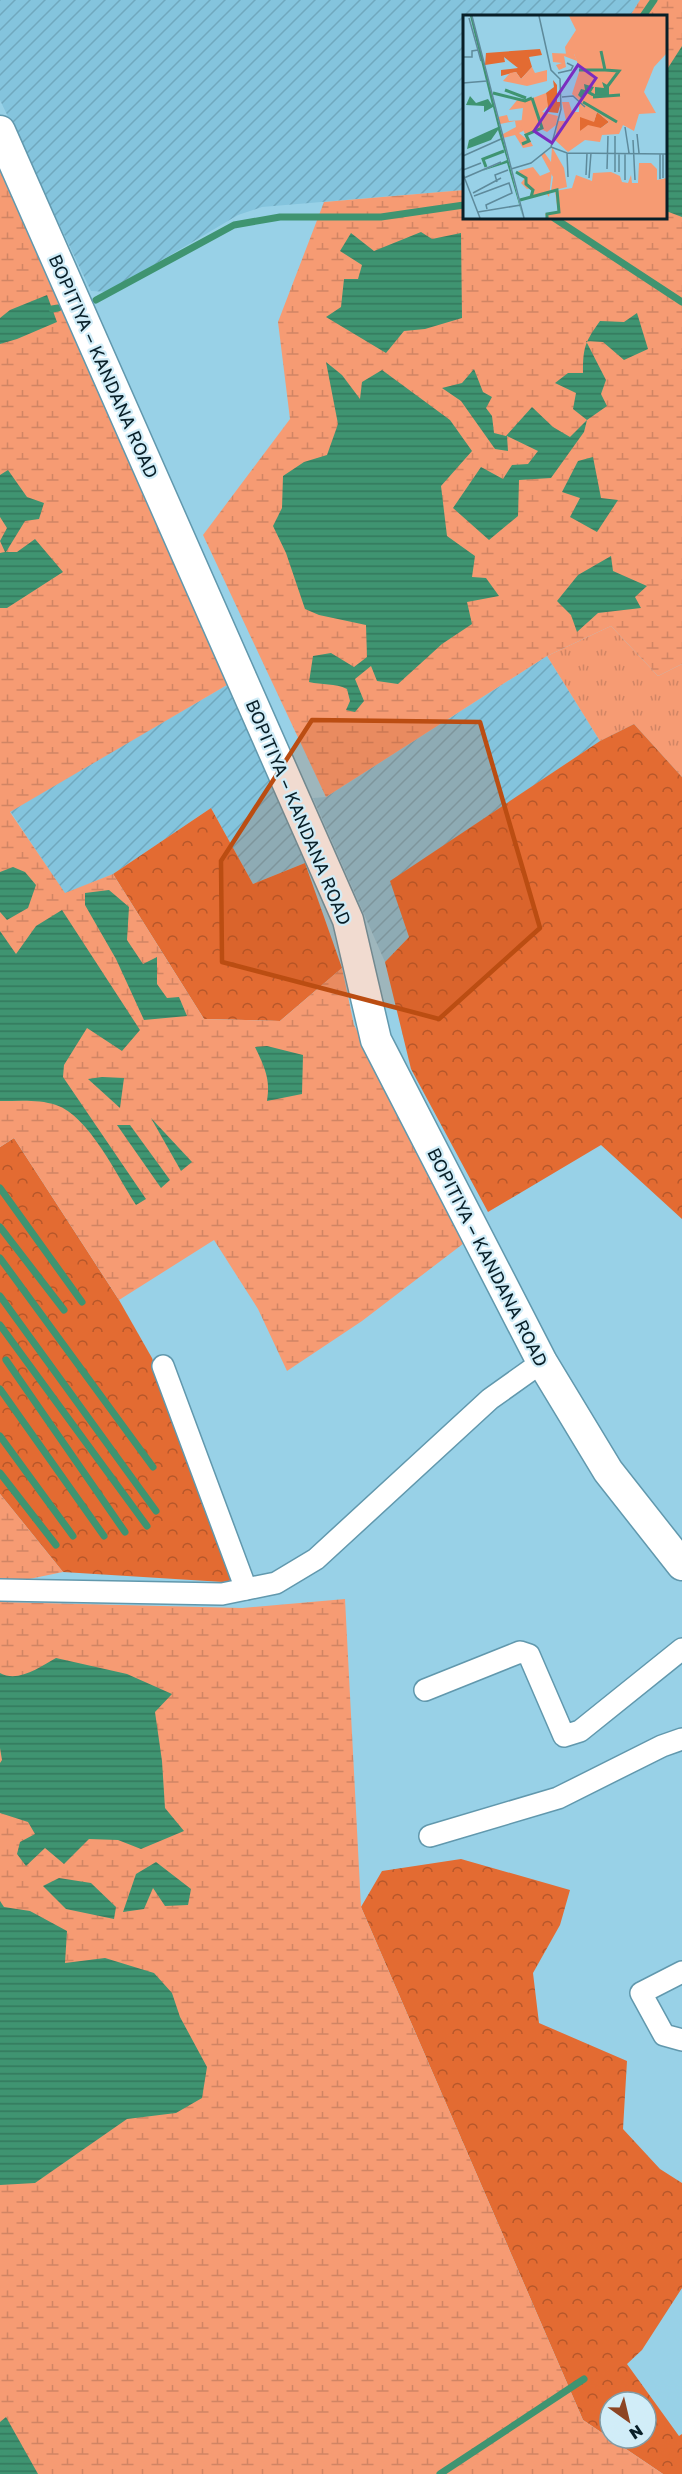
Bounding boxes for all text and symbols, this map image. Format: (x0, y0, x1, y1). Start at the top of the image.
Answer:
inset map (463, 15, 667, 219)
street label: BOPITIYA – KANDANA ROAD (45, 251, 163, 481)
street label: BOPITIYA – KANDANA ROAD (241, 696, 357, 928)
street label: BOPITIYA – KANDANA ROAD (423, 1144, 553, 1370)
north arrow (598, 2390, 658, 2450)
text: N (626, 2421, 647, 2444)

